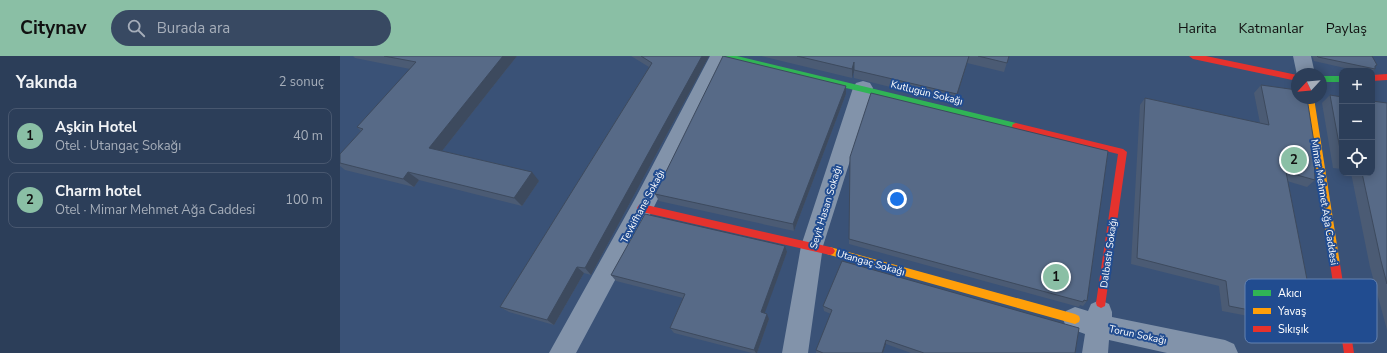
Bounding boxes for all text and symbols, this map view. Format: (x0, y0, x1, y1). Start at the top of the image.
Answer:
search box (111, 10, 391, 46)
text: Citynav (20, 15, 87, 41)
icon: search (125, 17, 147, 39)
text: Burada ara (157, 18, 230, 38)
text: Harita (1178, 19, 1217, 38)
text: Katmanlar (1239, 19, 1304, 38)
text: Paylaş (1326, 19, 1367, 38)
north arrow (1291, 68, 1327, 104)
map controls (1339, 68, 1375, 176)
button: + (1339, 68, 1375, 104)
text: Yakında (16, 71, 77, 94)
text: 2 sonuç (279, 73, 324, 91)
street label: Kutlugün Sokağı (889, 77, 964, 109)
button: − (1339, 104, 1375, 140)
text: Aşkin Hotel (55, 117, 137, 137)
text: 1 (26, 127, 34, 145)
text: 40 m (293, 127, 323, 145)
text: Otel · Utangaç Sokağı (55, 137, 181, 155)
street label: Mimar Mehmet Ağa Caddesi (1307, 138, 1341, 266)
button: locate (1339, 140, 1375, 176)
pin: 2 (1281, 145, 1307, 175)
street label: Seyit Hasan Sokağı (807, 164, 845, 251)
street label: Tevkifhane Sokağı (618, 167, 668, 246)
text: Charm hotel (55, 181, 141, 201)
your location (887, 189, 907, 209)
text: 2 (26, 191, 34, 209)
text: 100 m (285, 191, 323, 209)
text: Otel · Mimar Mehmet Ağa Caddesi (55, 201, 255, 219)
street label: Dalbastı Sokağı (1097, 217, 1121, 289)
street label: Utangaç Sokağı (835, 247, 906, 279)
pin: 1 (1043, 262, 1069, 292)
legend (1245, 279, 1377, 343)
text: Akıcı (1278, 286, 1302, 301)
text: Yavaş (1277, 304, 1306, 319)
street label: Torun Sokağı (1108, 322, 1168, 348)
text: Sıkışık (1278, 322, 1309, 337)

